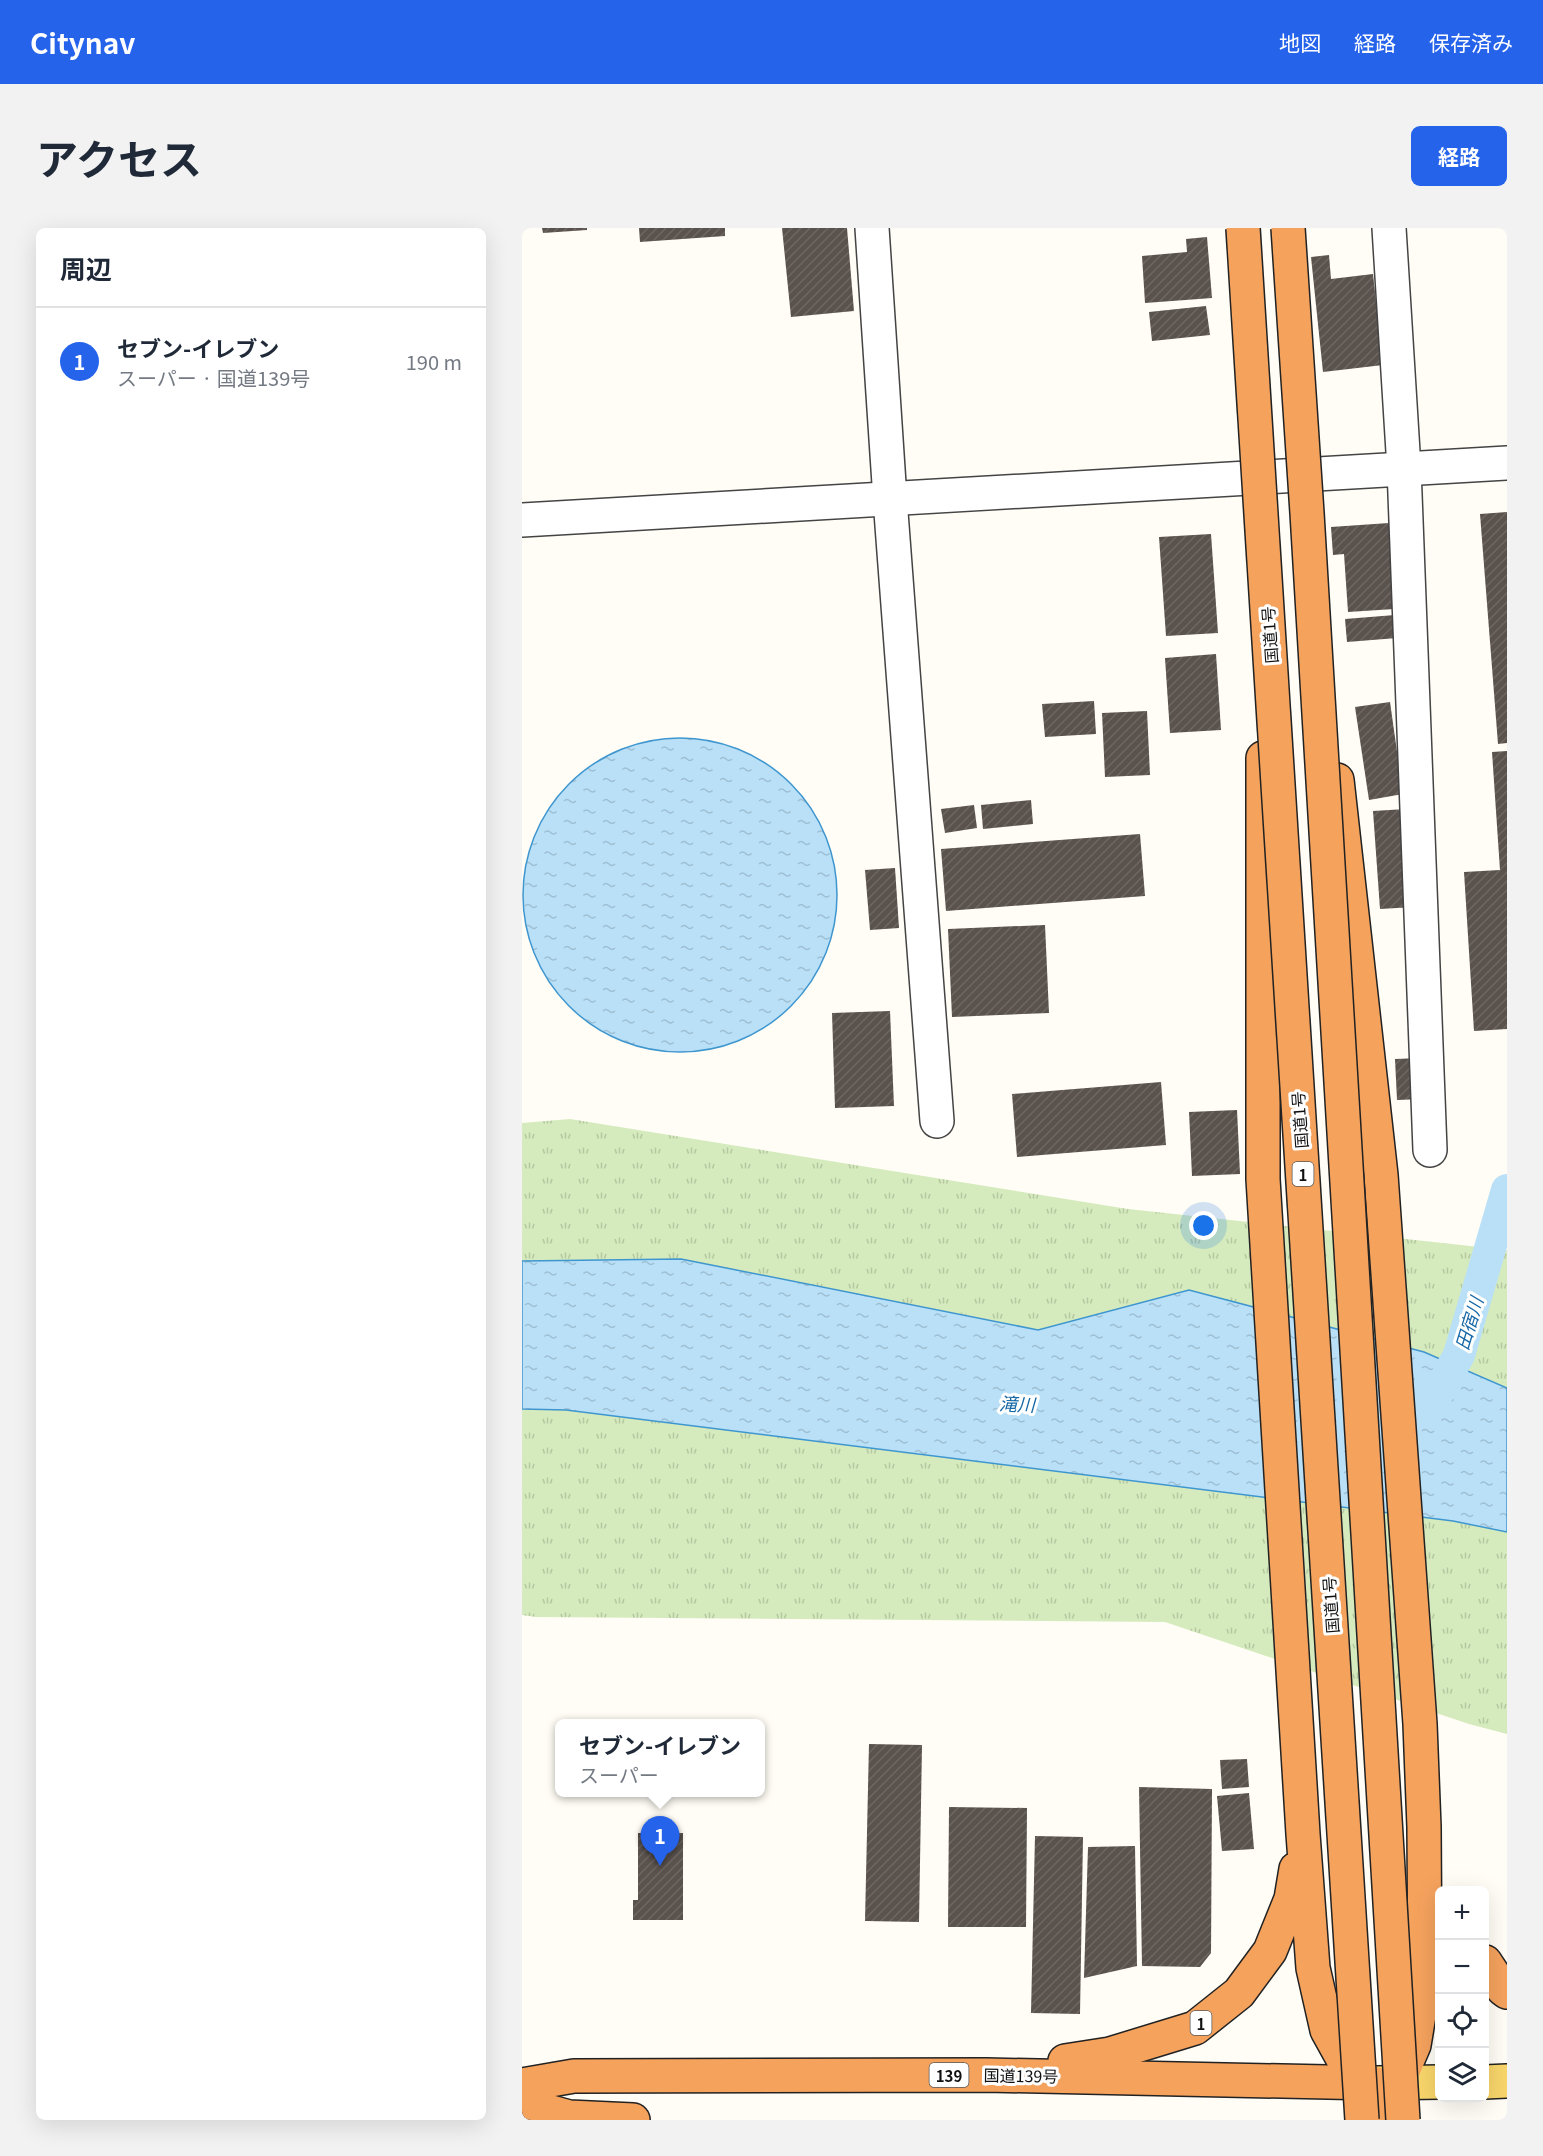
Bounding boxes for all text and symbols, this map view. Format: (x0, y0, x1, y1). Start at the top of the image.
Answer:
text: Citynav (30, 22, 135, 62)
text: 地図 (1279, 27, 1321, 57)
text: 経路 (1354, 27, 1396, 57)
text: 保存済み (1429, 27, 1513, 57)
text: アクセス (36, 126, 202, 187)
button: 経路 (1411, 126, 1507, 186)
text: 周辺 (60, 249, 112, 286)
text: セブン-イレブン (117, 331, 279, 363)
text: 1 (74, 347, 85, 376)
text: 190 m (406, 347, 462, 376)
text: スーパー · 国道139号 (117, 363, 310, 392)
street label: 国道1号 (1255, 606, 1283, 664)
street label: 国道1号 (1285, 1091, 1313, 1149)
road number: 1 (1292, 1162, 1314, 1186)
your location (1189, 1211, 1218, 1240)
water label: 田宿川 (1448, 1291, 1489, 1353)
water label: 滝川 (999, 1389, 1037, 1417)
street label: 国道1号 (1316, 1576, 1344, 1634)
popup (555, 1719, 765, 1797)
text: セブン-イレブン (579, 1728, 741, 1760)
text: スーパー (579, 1760, 659, 1789)
pin: 1 (640, 1816, 680, 1866)
map controls (1435, 1886, 1489, 2102)
button: + (1435, 1886, 1489, 1940)
button: − (1435, 1940, 1489, 1994)
button: locate (1435, 1994, 1489, 2048)
road number: 1 (1190, 2011, 1212, 2035)
button: layers (1435, 2048, 1489, 2102)
street label: 国道139号 (983, 2062, 1059, 2088)
road number: 139 (930, 2063, 968, 2087)

